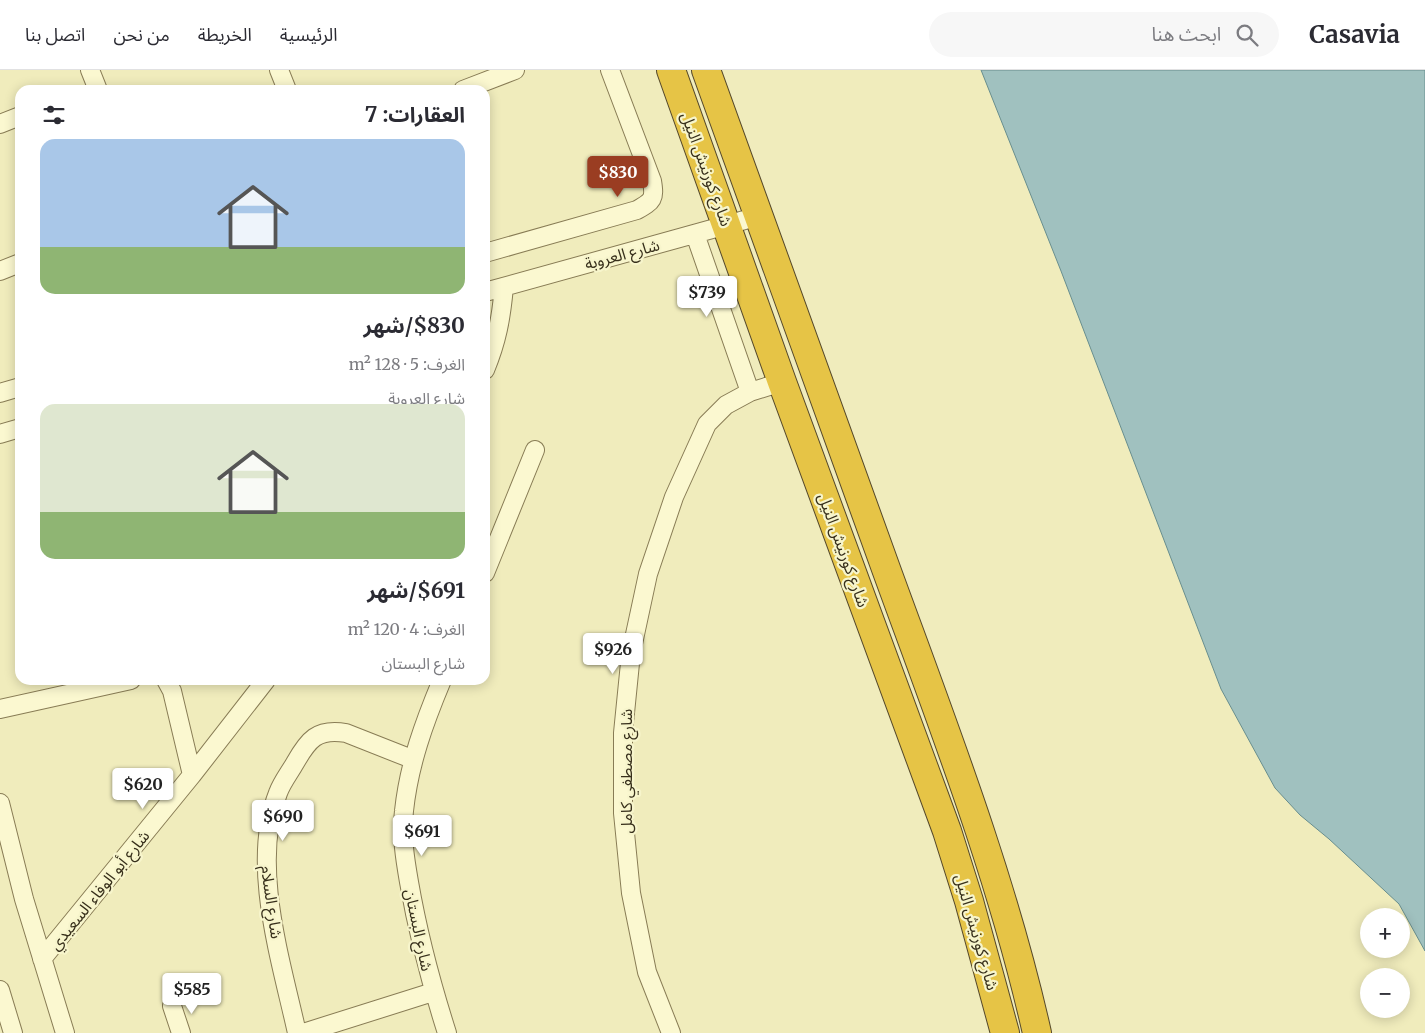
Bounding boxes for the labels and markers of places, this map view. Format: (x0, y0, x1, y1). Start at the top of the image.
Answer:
pin: $830 (588, 156, 648, 198)
pin: $739 (677, 276, 737, 318)
pin: $926 (583, 632, 643, 675)
pin: $620 (113, 768, 173, 810)
pin: $690 (253, 800, 313, 842)
pin: $691 (392, 814, 452, 857)
pin: $585 (162, 972, 222, 1015)

